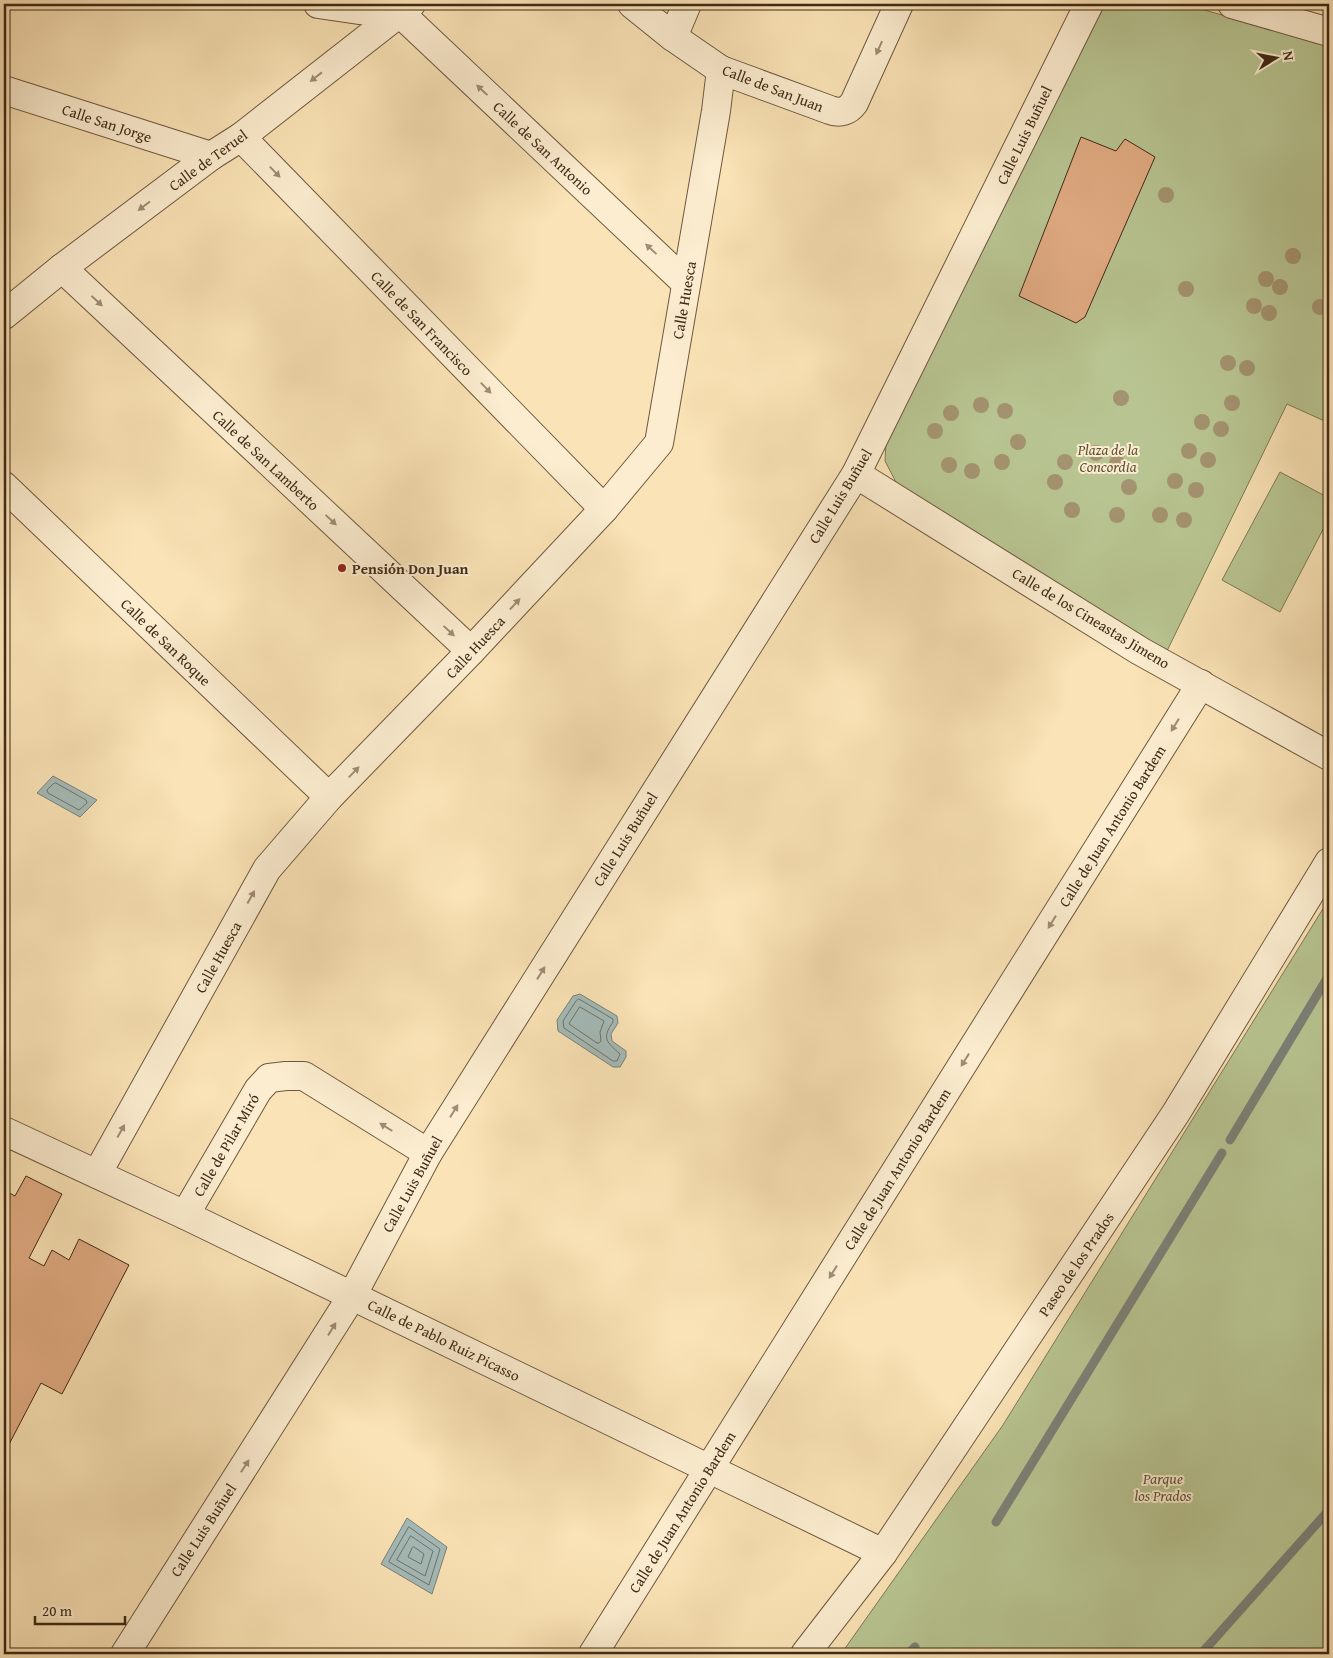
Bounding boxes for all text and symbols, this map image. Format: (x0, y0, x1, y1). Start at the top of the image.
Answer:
north arrow (1250, 32, 1300, 82)
one-way arrow (875, 41, 883, 55)
text: N (1278, 49, 1300, 63)
street label: Calle de San Juan (719, 59, 827, 117)
one-way arrow (310, 72, 323, 83)
street label: Calle Luis Buñuel (991, 82, 1057, 188)
one-way arrow (476, 84, 488, 96)
street label: Calle de San Antonio (489, 96, 598, 200)
street label: Calle San Jorge (59, 99, 155, 147)
street label: Calle de Teruel (164, 124, 252, 196)
one-way arrow (269, 165, 281, 177)
one-way arrow (138, 201, 151, 212)
one-way arrow (645, 243, 657, 255)
street label: Calle Huesca (667, 259, 701, 341)
street label: Calle de San Francisco (366, 266, 478, 380)
one-way arrow (91, 295, 103, 307)
one-way arrow (480, 382, 492, 394)
street label: Calle de San Lamberto (208, 405, 324, 515)
park label: Plaza de la Concordia (1077, 439, 1138, 477)
street label: Calle Luis Buñuel (803, 445, 877, 547)
one-way arrow (324, 514, 336, 526)
place label: Pensión Don Juan (352, 558, 469, 579)
marker: Pensión Don Juan (336, 562, 348, 574)
street label: Calle de los Cineastas Jimeno (1008, 563, 1174, 674)
street label: Calle de San Roque (116, 594, 216, 690)
one-way arrow (509, 599, 521, 611)
street label: Calle Huesca (440, 611, 510, 683)
one-way arrow (443, 625, 455, 637)
one-way arrow (1171, 719, 1180, 732)
street label: Calle de Juan Antonio Bardem (1054, 741, 1171, 911)
one-way arrow (348, 766, 360, 778)
street label: Calle Luis Buñuel (588, 788, 662, 890)
one-way arrow (247, 891, 256, 904)
one-way arrow (1047, 916, 1056, 929)
street label: Calle Huesca (190, 917, 246, 997)
one-way arrow (536, 967, 546, 980)
one-way arrow (961, 1053, 970, 1066)
street label: Calle de Juan Antonio Bardem (839, 1084, 956, 1254)
street label: Calle de Pilar Miró (188, 1089, 264, 1200)
one-way arrow (449, 1104, 459, 1117)
one-way arrow (380, 1122, 393, 1132)
one-way arrow (117, 1124, 125, 1138)
street label: Calle Luis Buñuel (377, 1132, 447, 1236)
street label: Paseo de los Prados (1033, 1208, 1119, 1320)
one-way arrow (828, 1265, 837, 1278)
street label: Calle de Pablo Ruiz Picasso (364, 1294, 524, 1386)
one-way arrow (327, 1322, 337, 1335)
street label: Calle de Juan Antonio Bardem (624, 1427, 741, 1597)
one-way arrow (240, 1459, 250, 1472)
park label: Parque los Prados (1135, 1468, 1192, 1506)
street label: Calle Luis Buñuel (165, 1479, 241, 1581)
scale bar (35, 1593, 125, 1625)
text: 20 m (42, 1600, 73, 1621)

